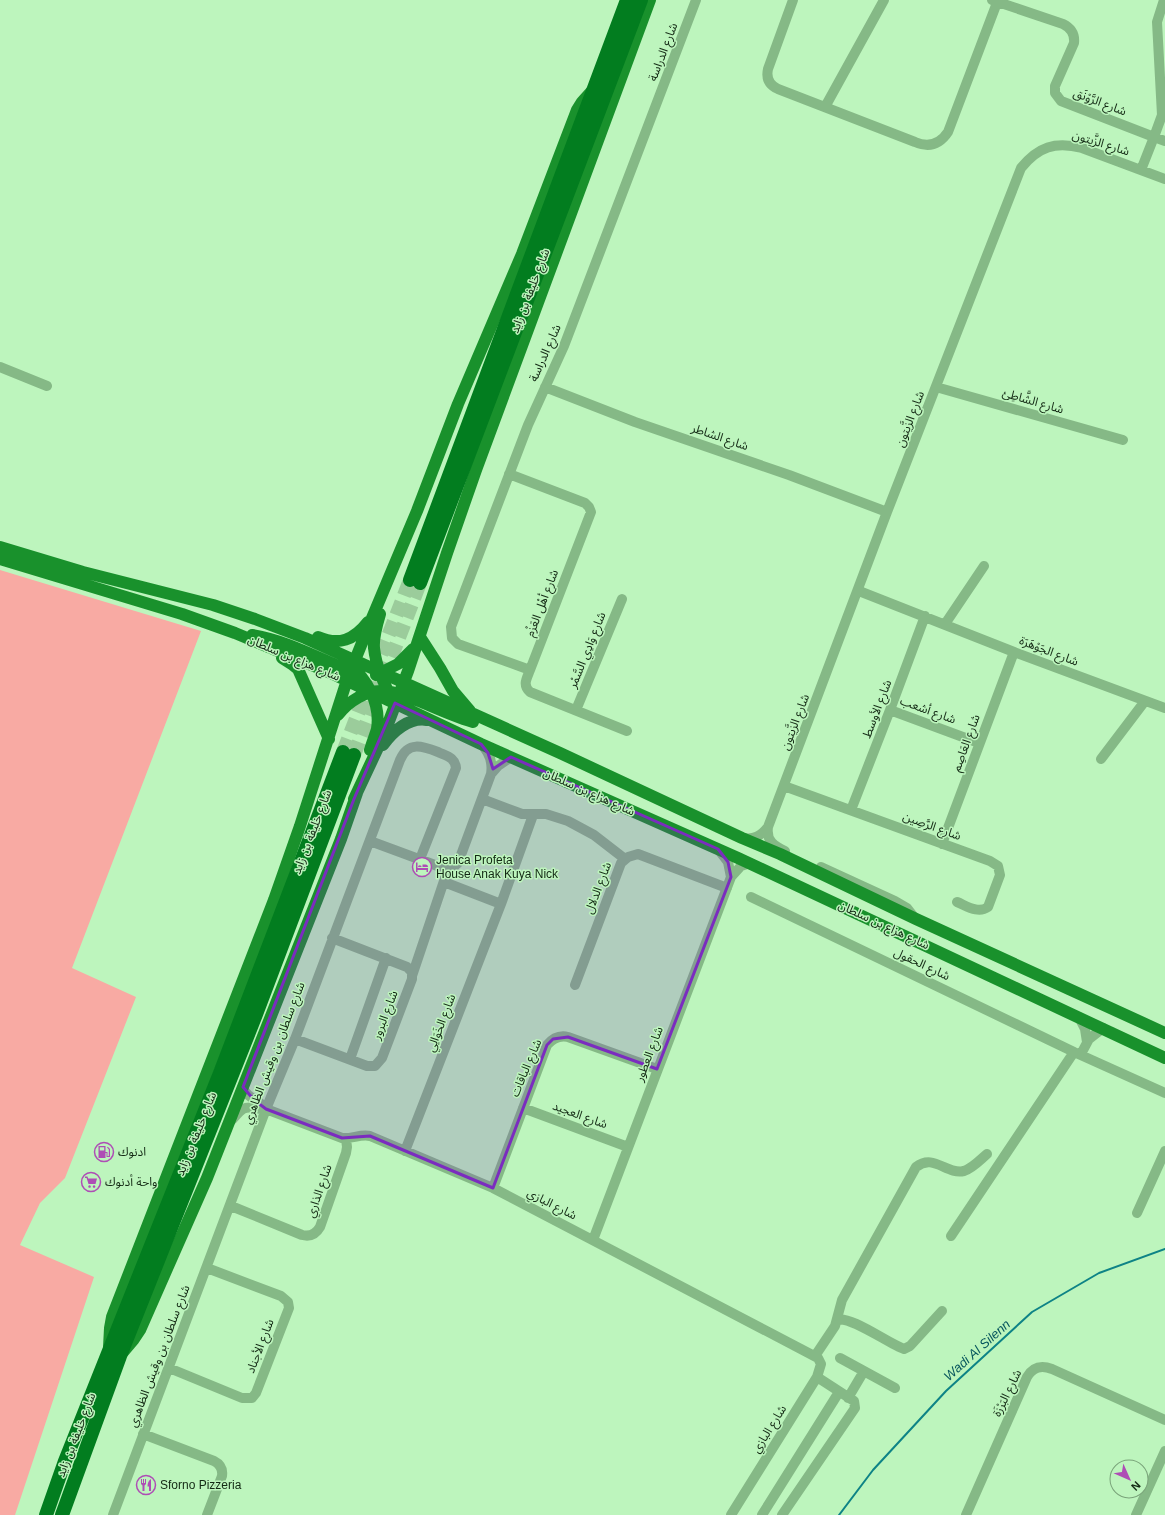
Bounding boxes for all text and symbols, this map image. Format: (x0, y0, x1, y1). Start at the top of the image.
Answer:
street label: شارع الدراسة (645, 21, 682, 84)
street label: شارع الرَّوْنَق (1071, 85, 1129, 120)
street label: شارع الزَّيتون (1070, 126, 1132, 160)
street label: شارع خليفة بن زايد (507, 247, 554, 336)
street label: شارع الدراسة (526, 322, 566, 385)
street label: شارع الشَّاطِئ (1000, 383, 1066, 418)
street label: شارع الزَّيتون (891, 388, 929, 450)
street label: شارع الشاطر (688, 420, 750, 455)
street label: شارع أهْل العَزْم (522, 567, 563, 639)
street label: شارع وَادِي السَّمْر (565, 610, 611, 692)
street label: شارع هزاع بن سلطان (245, 632, 342, 686)
street label: شارع الجَوْهَرَة (1017, 633, 1080, 671)
street label: شارع الأوسط (859, 678, 896, 741)
street label: شارع الزَّيتون (776, 691, 814, 753)
street label: شارع أشعب (898, 693, 958, 728)
street label: شارع العَاصِم (949, 712, 985, 774)
street label: شارع هزاع بن سلطان (540, 765, 637, 820)
street label: شارع خليفة بن زايد (289, 788, 336, 877)
street label: شارع الرَّصِين (900, 809, 963, 845)
place label: Jenica Profeta House Anak Kuya Nick (436, 853, 559, 881)
hotel icon: Jenica Profeta House Anak Kuya Nick (411, 856, 433, 878)
street label: شارع الدلال (582, 860, 616, 917)
street label: شارع هزاع بن سلطان (835, 898, 932, 954)
street label: شارع الحقول (891, 945, 952, 985)
street label: شارع سلطان بن وقيش الظاهري (240, 980, 310, 1127)
street label: شارع البرور (369, 989, 403, 1043)
street label: شارع الخَوَالِي (424, 992, 461, 1055)
street label: شارع العطور (632, 1025, 668, 1085)
street label: شارع الباقات (508, 1037, 546, 1100)
street label: شارع خليفة بن زايد (173, 1090, 221, 1179)
street label: شارع العجيد (550, 1099, 609, 1133)
fuel station icon: ادنوك (93, 1141, 115, 1163)
place label: ادنوك (118, 1145, 146, 1159)
street label: شارع الذاري (303, 1162, 337, 1220)
supermarket icon: واحة أدنوك (80, 1171, 102, 1193)
place label: واحة أدنوك (105, 1174, 157, 1189)
street label: شارع البازي (524, 1186, 579, 1225)
street label: شارع سلطان بن وقيش الظاهري (125, 1283, 195, 1430)
water label: Wadi Al Silenn (941, 1316, 1013, 1384)
street label: شارع الأجناد (243, 1317, 279, 1376)
street label: شارع البَرْزَة (990, 1367, 1026, 1420)
street label: شارع خليفة بن زايد (53, 1391, 100, 1480)
street label: شارع البازي (749, 1402, 792, 1457)
north arrow (1109, 1459, 1149, 1499)
restaurant icon: Sforno Pizzeria (135, 1474, 157, 1496)
place label: Sforno Pizzeria (160, 1478, 242, 1492)
text: N (1129, 1479, 1143, 1493)

